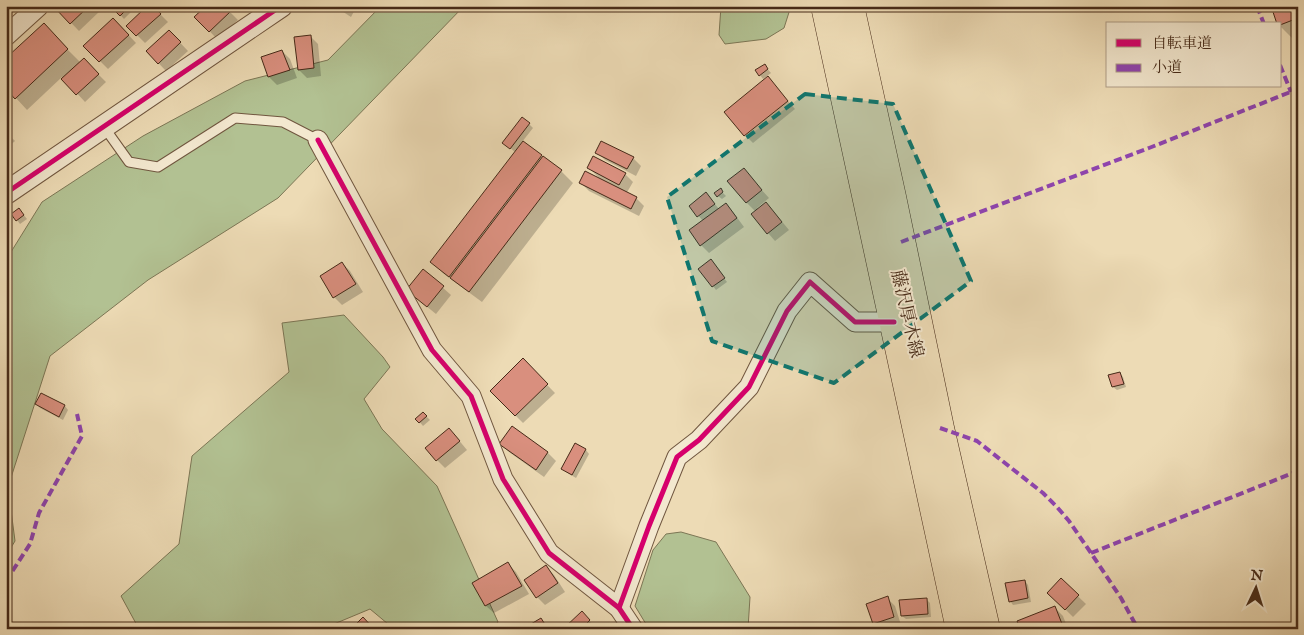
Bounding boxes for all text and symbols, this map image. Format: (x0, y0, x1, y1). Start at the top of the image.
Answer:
legend (1106, 22, 1282, 88)
text: 自転車道 (1152, 34, 1212, 53)
text: 小道 (1152, 58, 1182, 77)
street label: 藤沢厚木線 (885, 268, 927, 360)
north arrow (1232, 562, 1282, 612)
text: N (1249, 567, 1264, 585)

